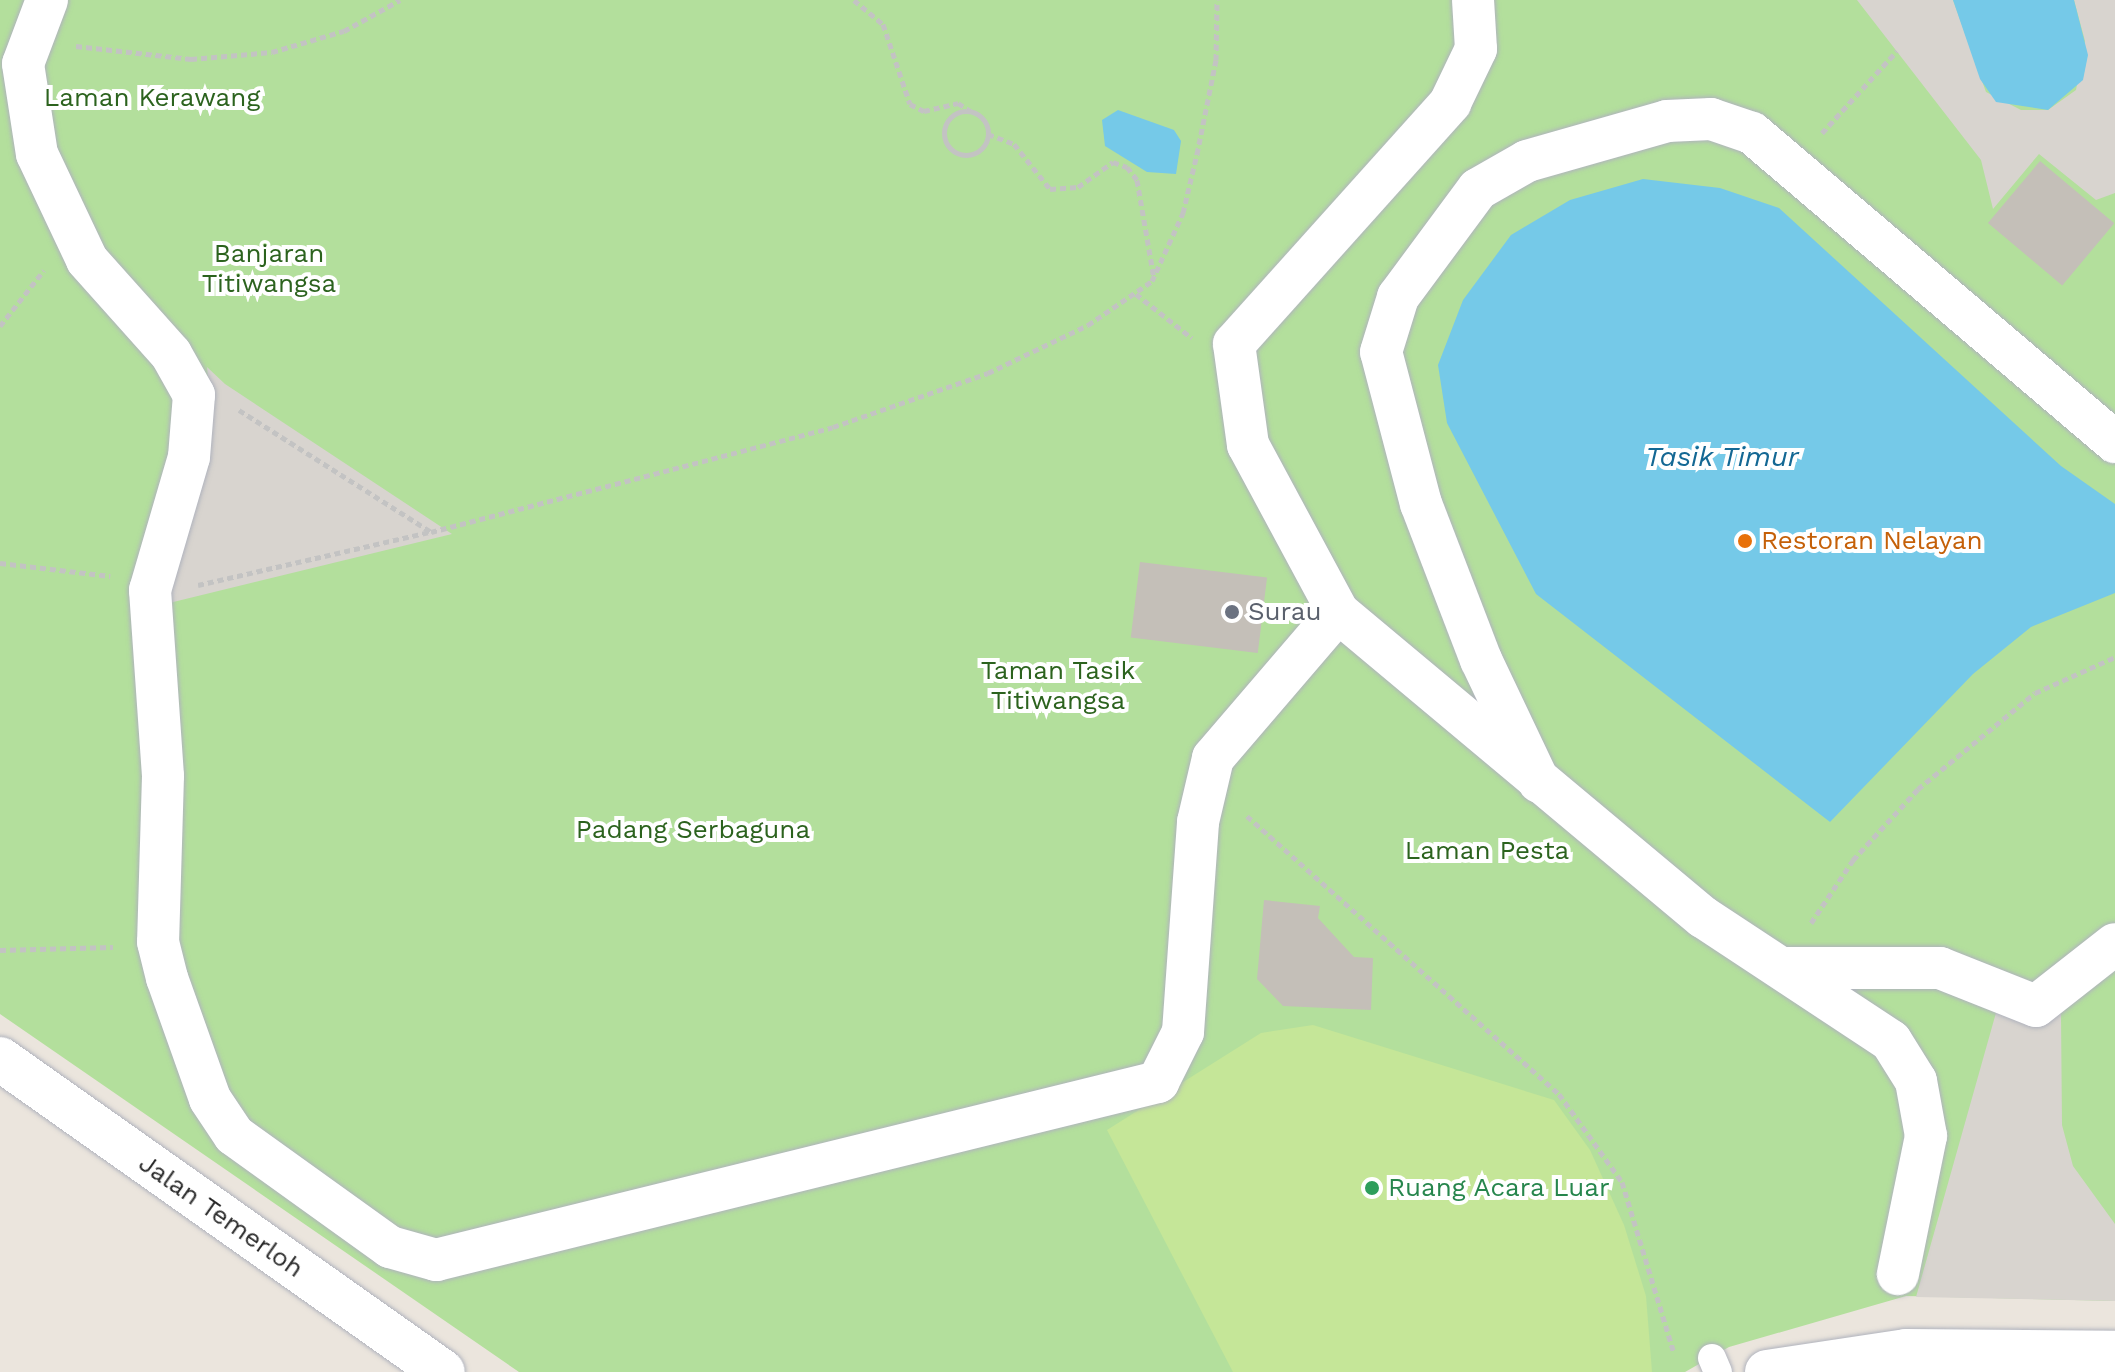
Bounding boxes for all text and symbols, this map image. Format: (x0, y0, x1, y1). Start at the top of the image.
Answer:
park label: Laman Kerawang (44, 82, 260, 114)
park label: Banjaran Titiwangsa (202, 238, 336, 300)
water label: Tasik Timur (1645, 440, 1799, 474)
place label: Restoran Nelayan (1761, 525, 1983, 557)
marker: Restoran Nelayan (1736, 532, 1754, 550)
place label: Surau (1248, 596, 1322, 628)
marker: Surau (1223, 603, 1241, 621)
park label: Taman Tasik Titiwangsa (980, 655, 1136, 716)
park label: Padang Serbaguna (576, 814, 810, 846)
park label: Laman Pesta (1405, 835, 1569, 867)
street label: Jalan Temerloh (132, 1147, 310, 1285)
place label: Ruang Acara Luar (1388, 1172, 1611, 1204)
marker: Ruang Acara Luar (1363, 1179, 1381, 1197)

